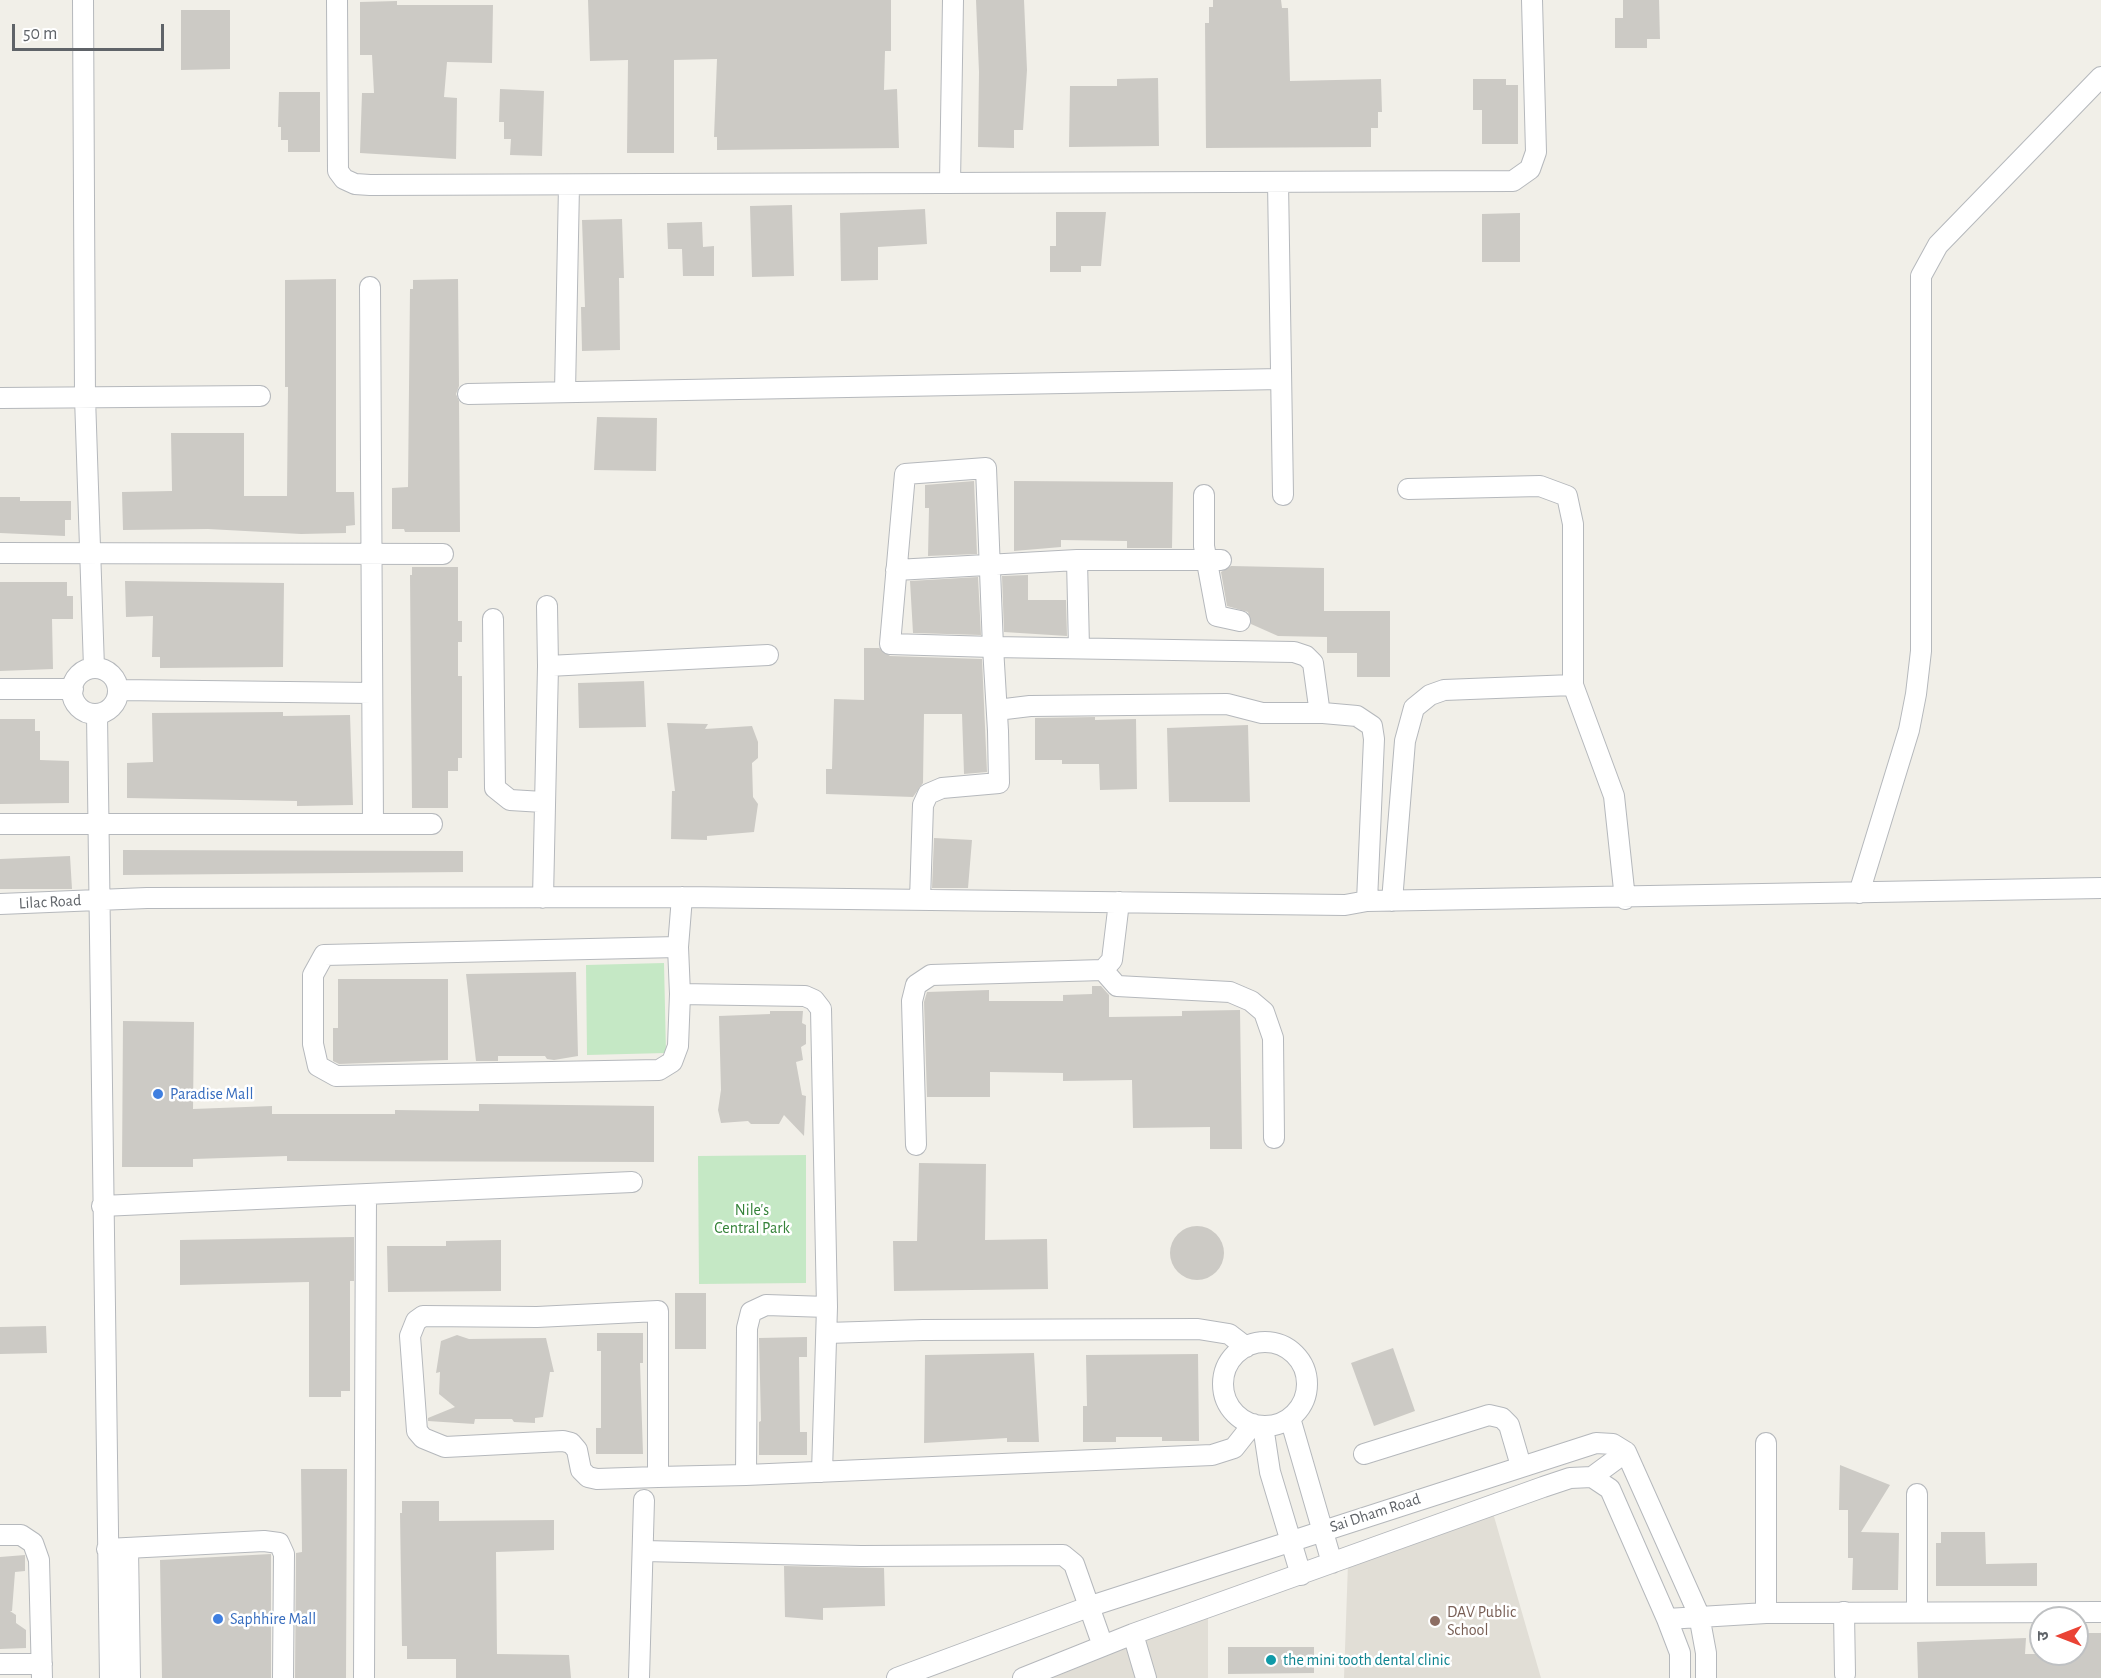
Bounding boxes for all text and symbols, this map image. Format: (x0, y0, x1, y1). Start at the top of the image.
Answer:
scale bar (15, 12, 166, 50)
text: 50 m (23, 25, 57, 43)
street label: Lilac Road (18, 891, 82, 913)
place label: Paradise Mall (170, 1084, 253, 1104)
marker: Paradise Mall (151, 1087, 165, 1101)
park label: Nile's Central Park (714, 1200, 790, 1238)
street label: Sai Dham Road (1327, 1489, 1423, 1537)
place label: DAV Public School (1447, 1602, 1516, 1640)
north arrow (2029, 1606, 2089, 1666)
place label: Saphhire Mall (230, 1609, 316, 1629)
marker: Saphhire Mall (211, 1612, 225, 1626)
marker: DAV Public School (1428, 1614, 1442, 1628)
text: उ (2035, 1631, 2051, 1641)
place label: the mini tooth dental clinic (1283, 1650, 1450, 1670)
marker: the mini tooth dental clinic (1264, 1653, 1278, 1667)

